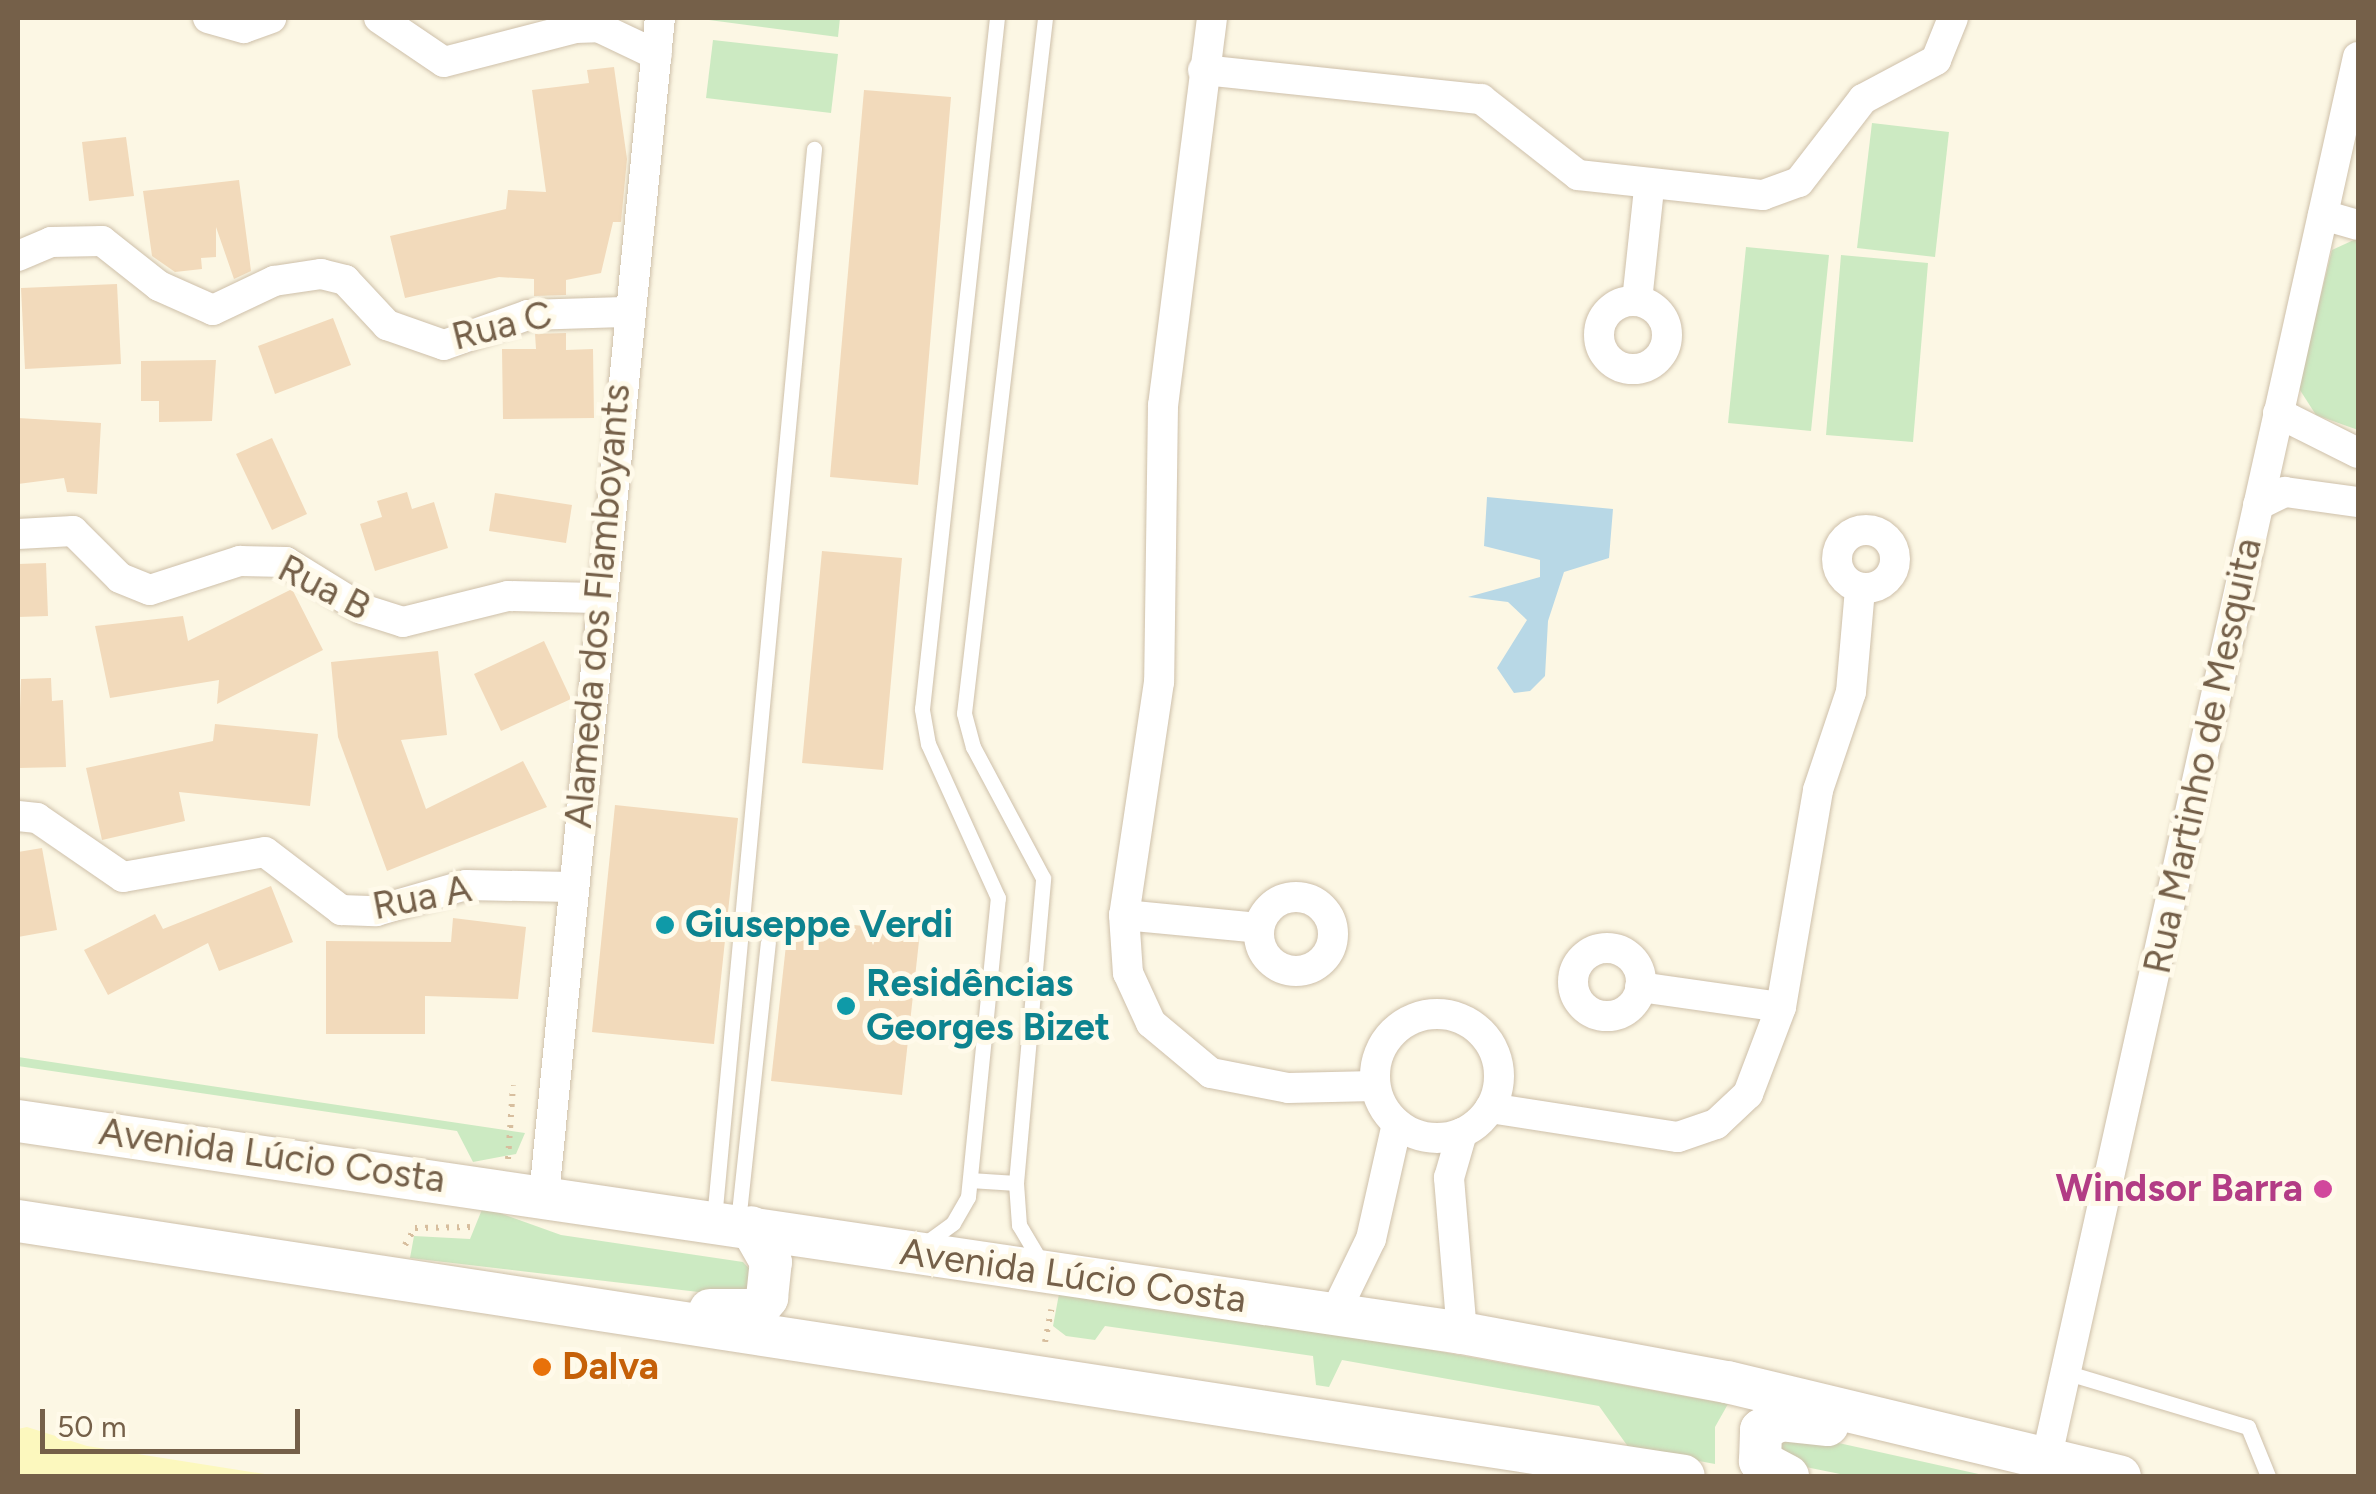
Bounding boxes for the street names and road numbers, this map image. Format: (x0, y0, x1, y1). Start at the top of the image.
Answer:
street label: Rua C (447, 292, 557, 360)
street label: Alameda dos Flamboyants (556, 382, 640, 830)
street label: Rua Martinho de Mesquita (2135, 534, 2271, 978)
street label: Rua B (270, 546, 378, 630)
street label: Rua A (369, 866, 475, 930)
street label: Avenida Lúcio Costa (96, 1109, 448, 1203)
street label: Avenida Lúcio Costa (897, 1229, 1249, 1323)

